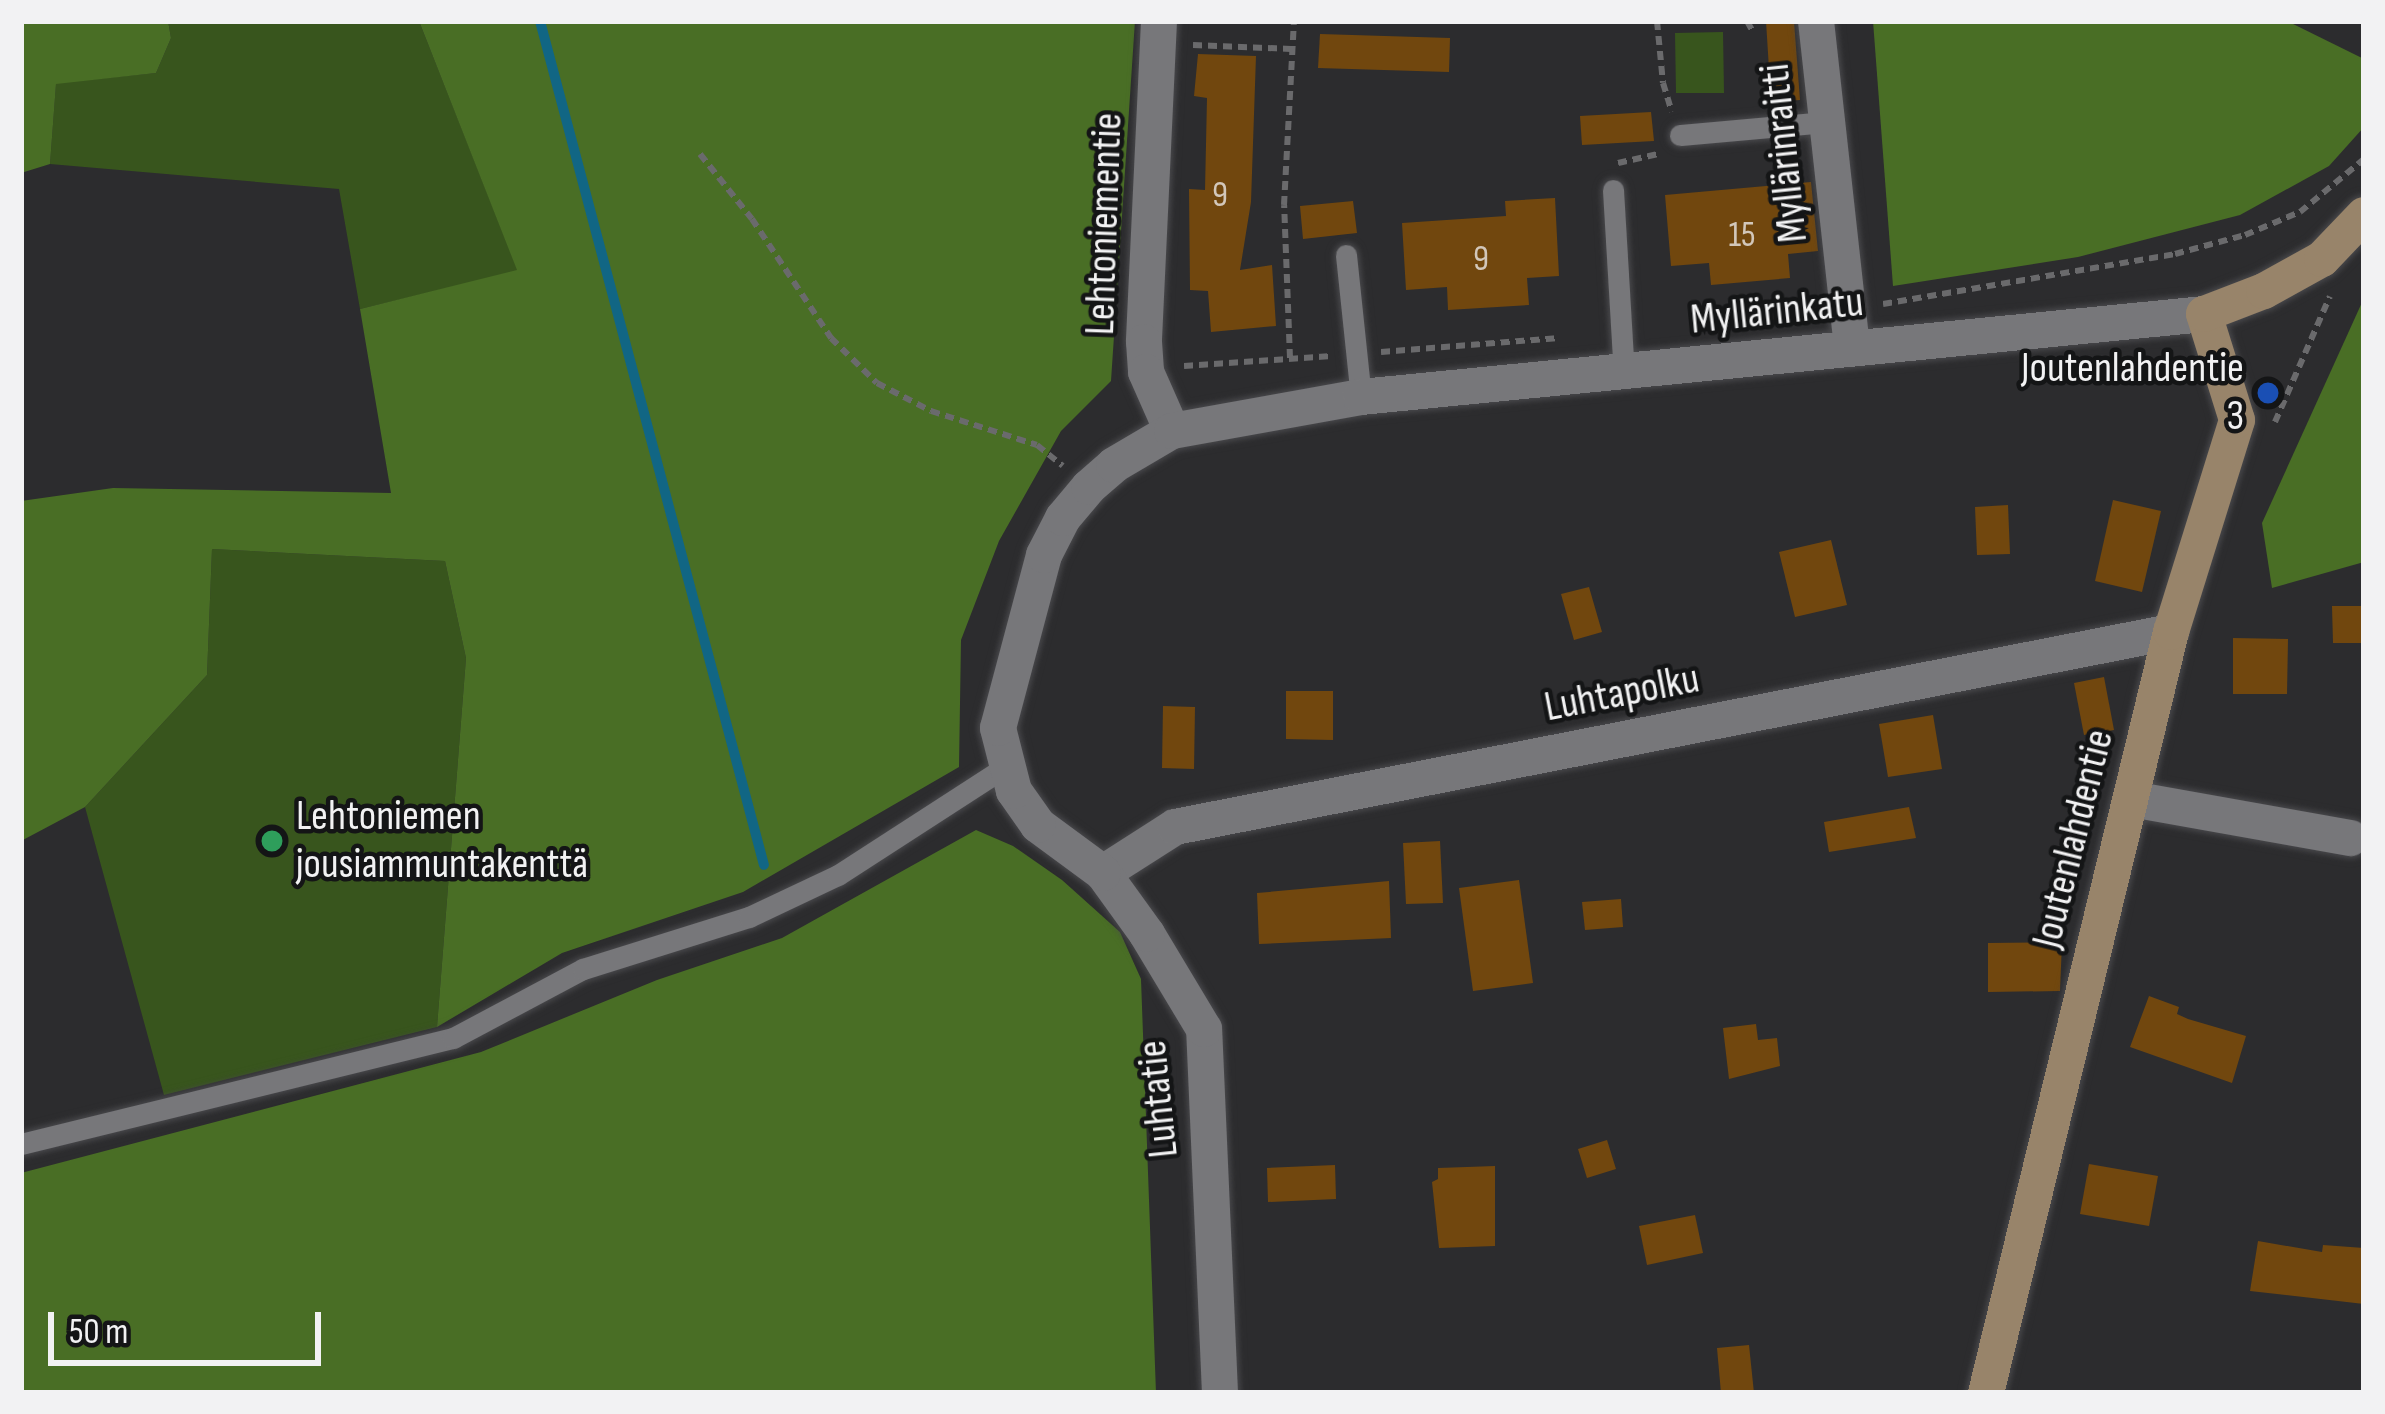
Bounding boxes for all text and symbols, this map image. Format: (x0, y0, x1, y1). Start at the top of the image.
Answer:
street label: Myllärinraitti (1751, 61, 1819, 245)
street label: Lehtoniementie (1076, 112, 1134, 336)
house number: 9 (1212, 174, 1228, 218)
house number: 15 (1728, 214, 1756, 258)
house number: 9 (1473, 238, 1489, 282)
street label: Myllärinkatu (1688, 278, 1866, 346)
place label: Joutenlahdentie 3 (2021, 344, 2244, 442)
marker: Joutenlahdentie 3 (2255, 380, 2281, 406)
street label: Luhtapolku (1540, 654, 1704, 734)
street label: Joutenlahdentie (2023, 725, 2125, 953)
place label: Lehtoniemen jousiammuntakenttä (296, 792, 588, 890)
marker: Lehtoniemen jousiammuntakenttä (259, 828, 285, 854)
street label: Luhtatie (1128, 1038, 1190, 1160)
scale bar (54, 1288, 327, 1362)
text: 50 m (69, 1311, 128, 1354)

